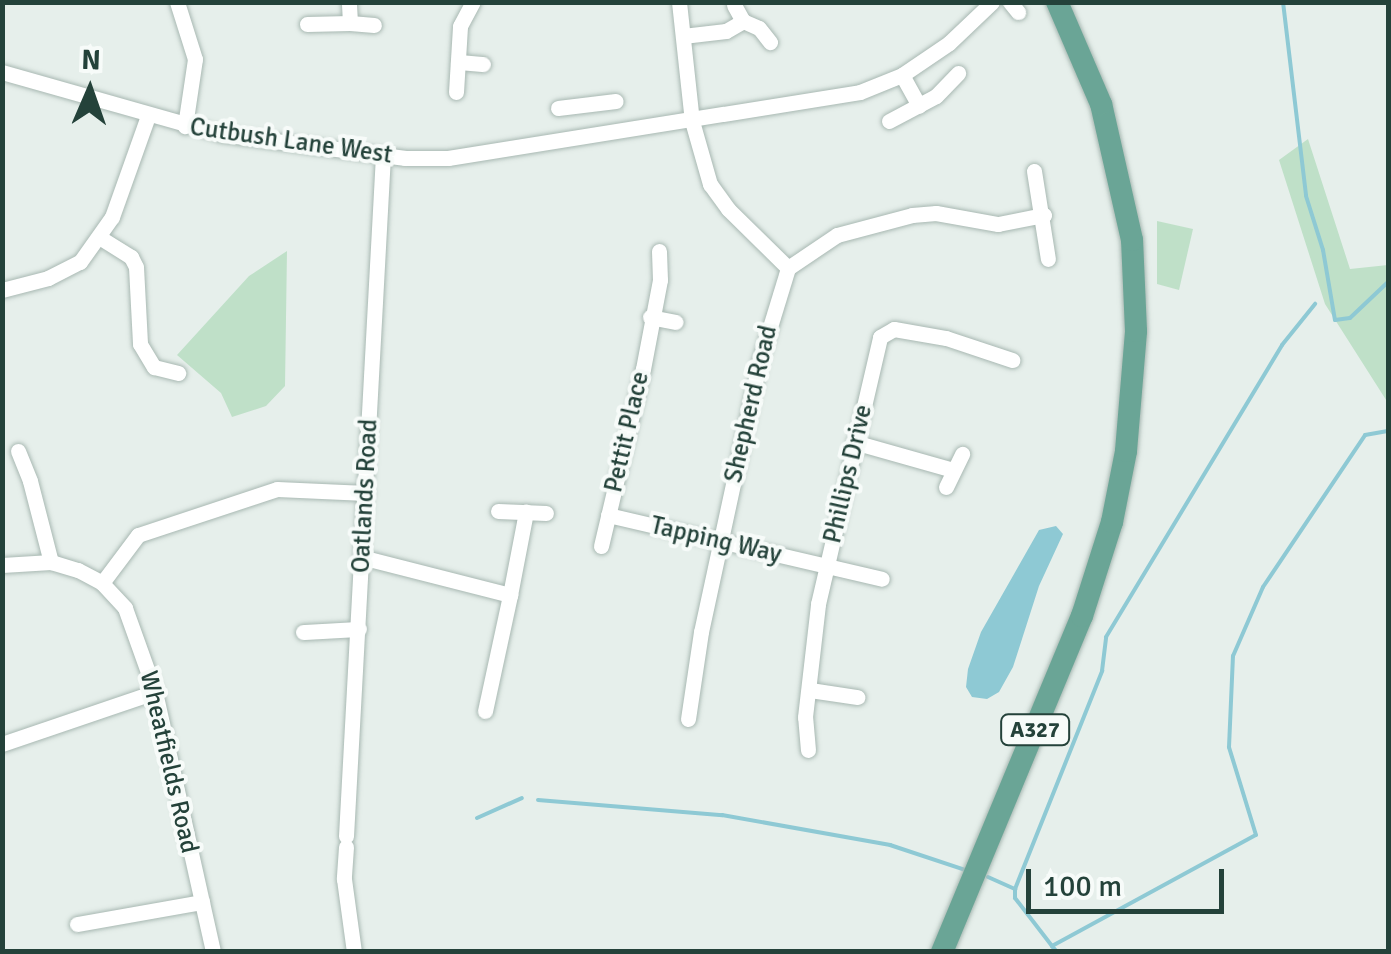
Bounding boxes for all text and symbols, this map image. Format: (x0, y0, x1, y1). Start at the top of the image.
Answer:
north arrow (40, 40, 140, 140)
text: N (81, 43, 101, 77)
street label: Cutbush Lane West (188, 112, 394, 170)
street label: Shepherd Road (718, 322, 784, 486)
street label: Pettit Place (599, 369, 655, 495)
street label: Phillips Drive (817, 402, 879, 546)
street label: Oatlands Road (346, 418, 384, 574)
street label: Tapping Way (648, 510, 784, 570)
street label: Wheatfields Road (133, 668, 205, 856)
road number: A327 (1000, 713, 1070, 747)
scale bar (1031, 849, 1228, 911)
text: 100 m (1043, 868, 1122, 905)

